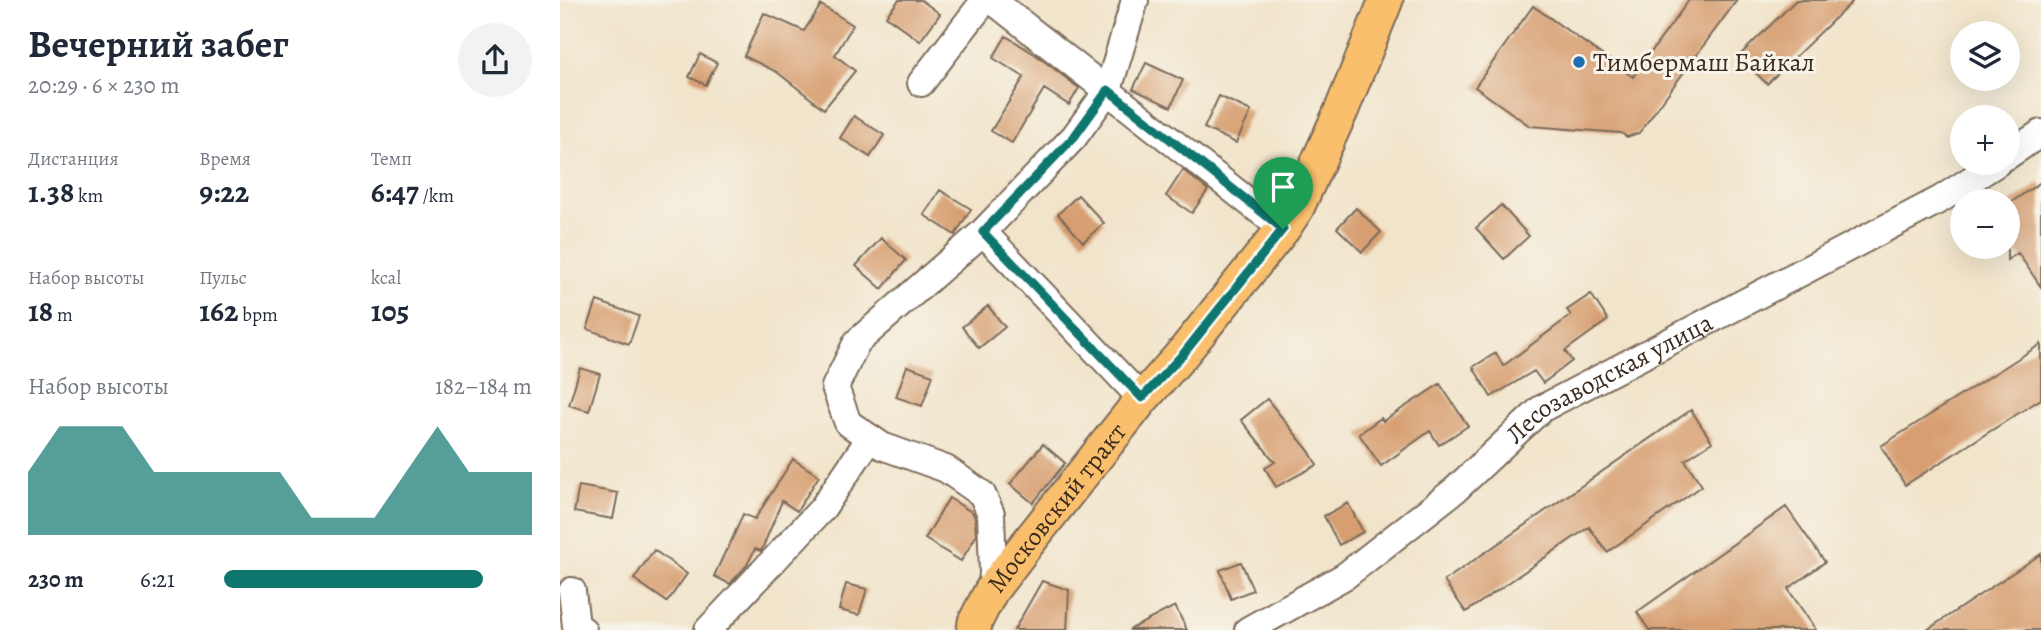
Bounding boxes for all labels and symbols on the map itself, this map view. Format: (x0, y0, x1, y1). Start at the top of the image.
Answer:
place label: Тимбермаш Байкал (1593, 45, 1815, 80)
marker: Тимбермаш Байкал (1571, 54, 1587, 70)
pin (1253, 157, 1313, 229)
street label: Лесозаводская улица (1498, 305, 1719, 451)
street label: Московский тракт (979, 415, 1135, 600)

